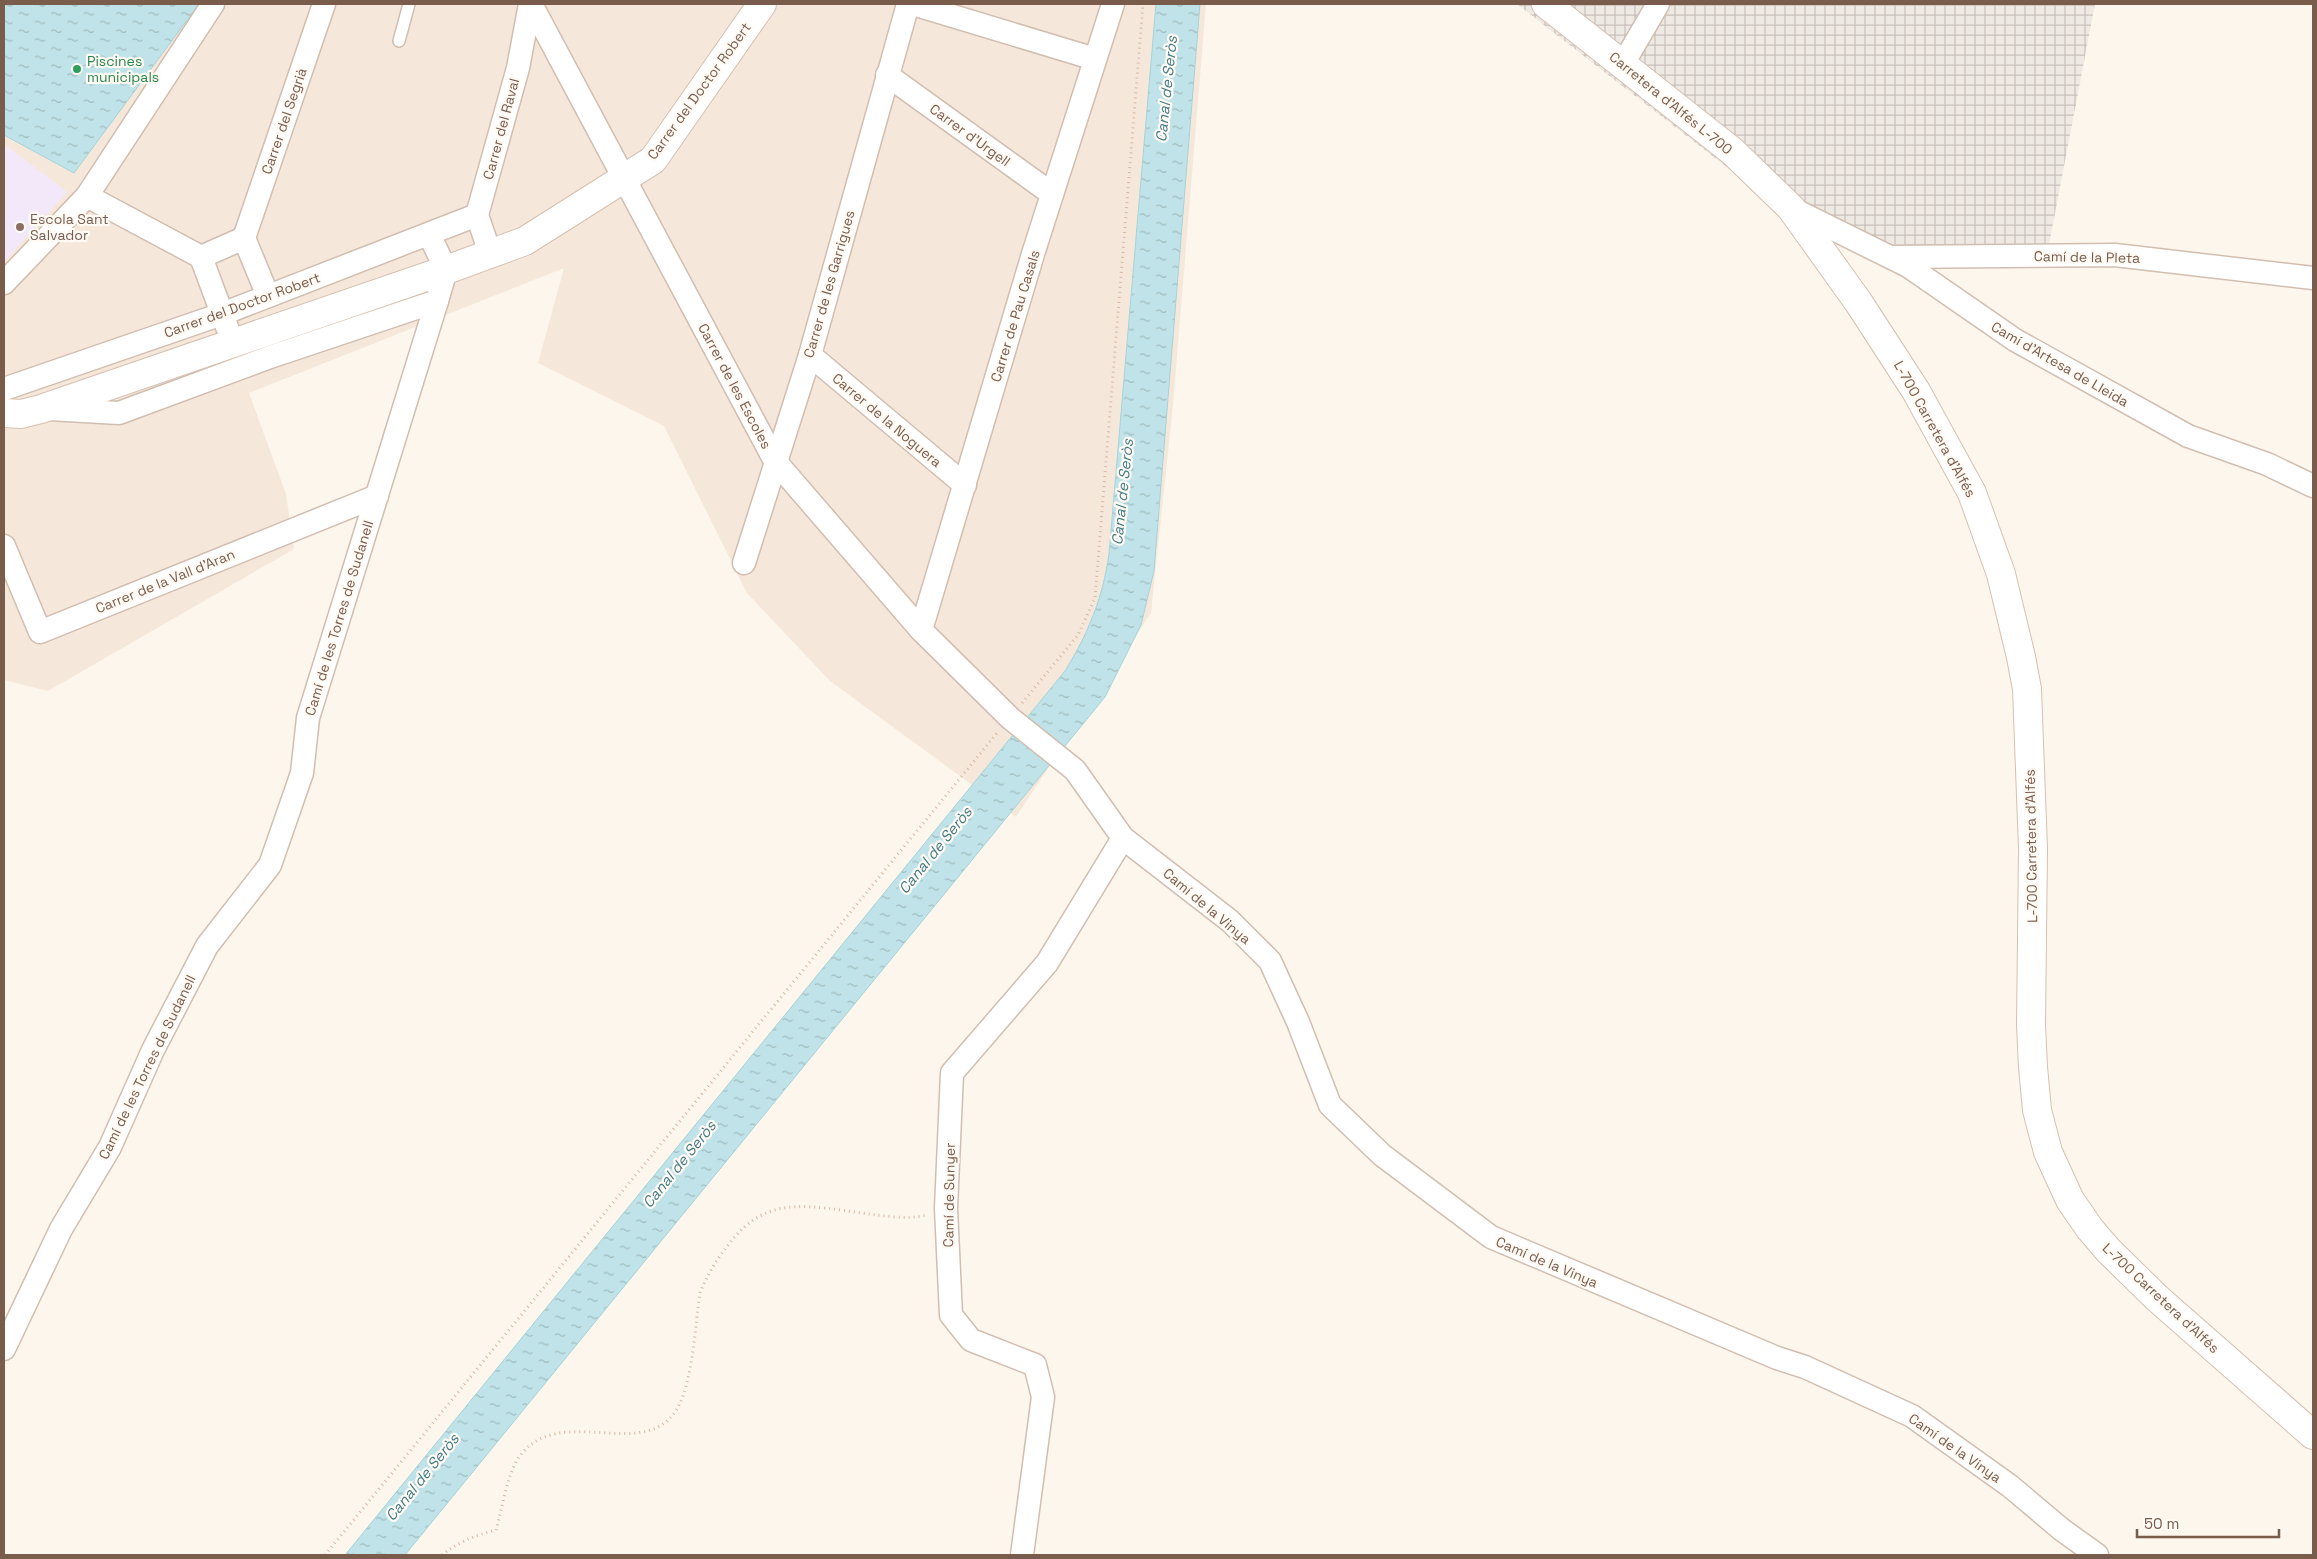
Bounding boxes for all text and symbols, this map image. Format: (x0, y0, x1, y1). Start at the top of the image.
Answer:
street label: Carrer del Doctor Robert (643, 19, 755, 163)
water label: Canal de Seròs (1151, 34, 1181, 143)
street label: Carretera d'Alfés L-700 (1606, 48, 1736, 158)
place label: Piscines municipals (87, 52, 159, 86)
marker: Piscines municipals (71, 63, 83, 75)
street label: Carrer del Segrià (257, 65, 311, 177)
street label: Carrer del Raval (479, 76, 523, 182)
street label: Carrer d'Urgell (926, 100, 1014, 170)
street label: Carrer de les Garrigues (799, 208, 859, 360)
place label: Escola Sant Salvador (30, 210, 109, 244)
marker: Escola Sant Salvador (14, 221, 26, 233)
street label: Camí de la Pleta (2034, 247, 2140, 267)
street label: Carrer de Pau Casals (986, 248, 1044, 384)
street label: Carrer del Doctor Robert (161, 268, 323, 342)
street label: Camí d'Artesa de Lleida (1988, 317, 2132, 411)
street label: Carrer de les Escoles (694, 320, 776, 452)
street label: L-700 Carretera d'Alfés (1890, 357, 1980, 501)
street label: Carrer de la Noguera (829, 369, 945, 471)
water label: Canal de Seròs (1107, 437, 1137, 546)
street label: Camí de les Torres de Sudanell (301, 518, 377, 718)
street label: Carrer de la Vall d'Aran (93, 545, 237, 617)
street label: L-700 Carretera d'Alfés (2021, 769, 2041, 923)
water label: Canal de Seròs (894, 802, 977, 897)
street label: Camí de la Vinya (1159, 864, 1255, 948)
street label: Camí de les Torres de Sudanell (94, 972, 200, 1162)
water label: Canal de Seròs (638, 1116, 721, 1211)
street label: Camí de Sunyer (939, 1142, 959, 1248)
street label: Camí de la Vinya (1493, 1232, 1601, 1292)
street label: L-700 Carretera d'Alfés (2099, 1239, 2223, 1357)
street label: Camí de la Vinya (1905, 1409, 2005, 1487)
water label: Canal de Seròs (381, 1429, 464, 1524)
scale bar (2137, 1506, 2280, 1538)
text: 50 m (2144, 1514, 2179, 1533)

